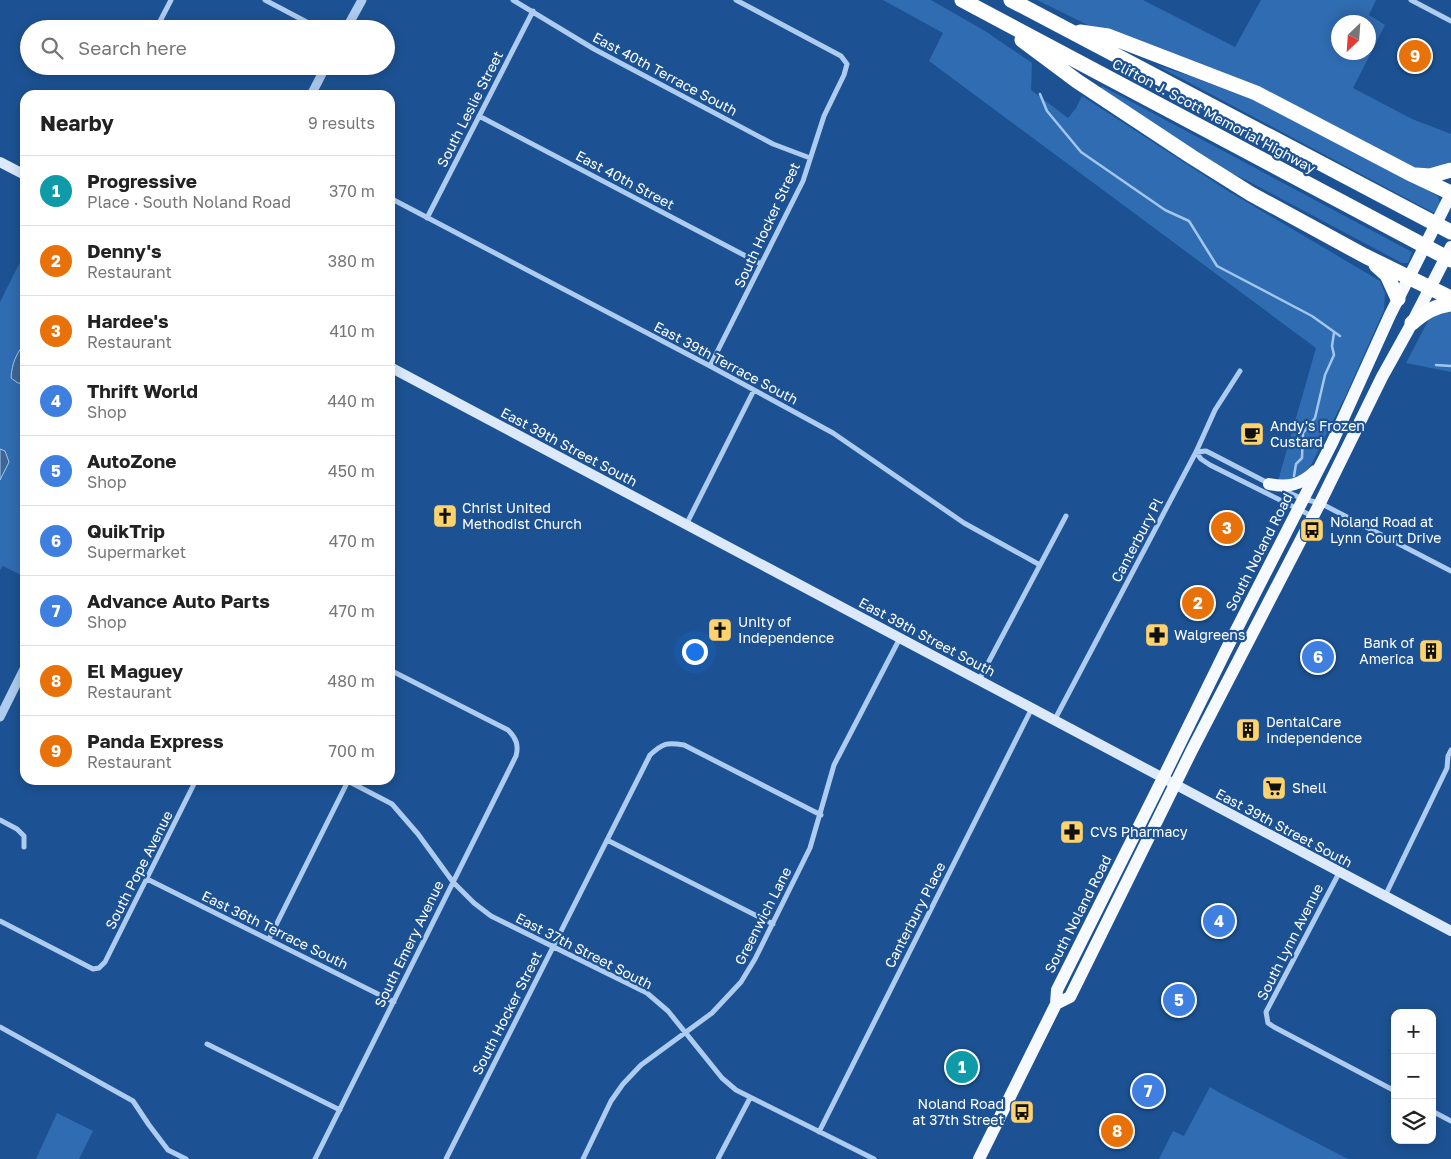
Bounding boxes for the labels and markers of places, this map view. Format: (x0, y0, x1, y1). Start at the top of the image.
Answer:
pin: 9 (1399, 37, 1431, 75)
place label: Andy's Frozen Custard (1270, 417, 1365, 450)
cafe icon: Andy's Frozen Custard (1239, 421, 1265, 447)
place label: Christ United Methodist Church (462, 499, 582, 532)
church icon: Christ United Methodist Church (432, 503, 458, 529)
pin: 3 (1211, 509, 1243, 547)
place label: Noland Road at Lynn Court Drive (1330, 513, 1441, 546)
bus stop icon: Noland Road at Lynn Court Drive (1299, 517, 1325, 543)
pin: 2 (1182, 584, 1214, 622)
place label: Unity of Independence (738, 613, 834, 646)
church icon: Unity of Independence (707, 617, 733, 643)
pharmacy icon: Walgreens (1144, 622, 1170, 648)
place label: Walgreens (1174, 626, 1245, 643)
place label: Bank of America (1359, 634, 1414, 667)
pin: 6 (1302, 638, 1334, 676)
building icon: Bank of America (1418, 638, 1444, 664)
place label: DentalCare Independence (1266, 713, 1362, 746)
building icon: DentalCare Independence (1235, 717, 1261, 743)
supermarket icon: Shell (1261, 775, 1287, 801)
place label: Shell (1292, 779, 1327, 796)
pharmacy icon: CVS Pharmacy (1059, 819, 1085, 845)
place label: CVS Pharmacy (1090, 823, 1188, 840)
pin: 4 (1203, 902, 1235, 940)
pin: 5 (1163, 981, 1195, 1019)
pin: 1 (946, 1048, 978, 1086)
pin: 7 (1132, 1072, 1164, 1110)
place label: Noland Road at 37th Street (912, 1095, 1004, 1128)
bus stop icon: Noland Road at 37th Street (1009, 1099, 1035, 1125)
pin: 8 (1101, 1112, 1133, 1150)

